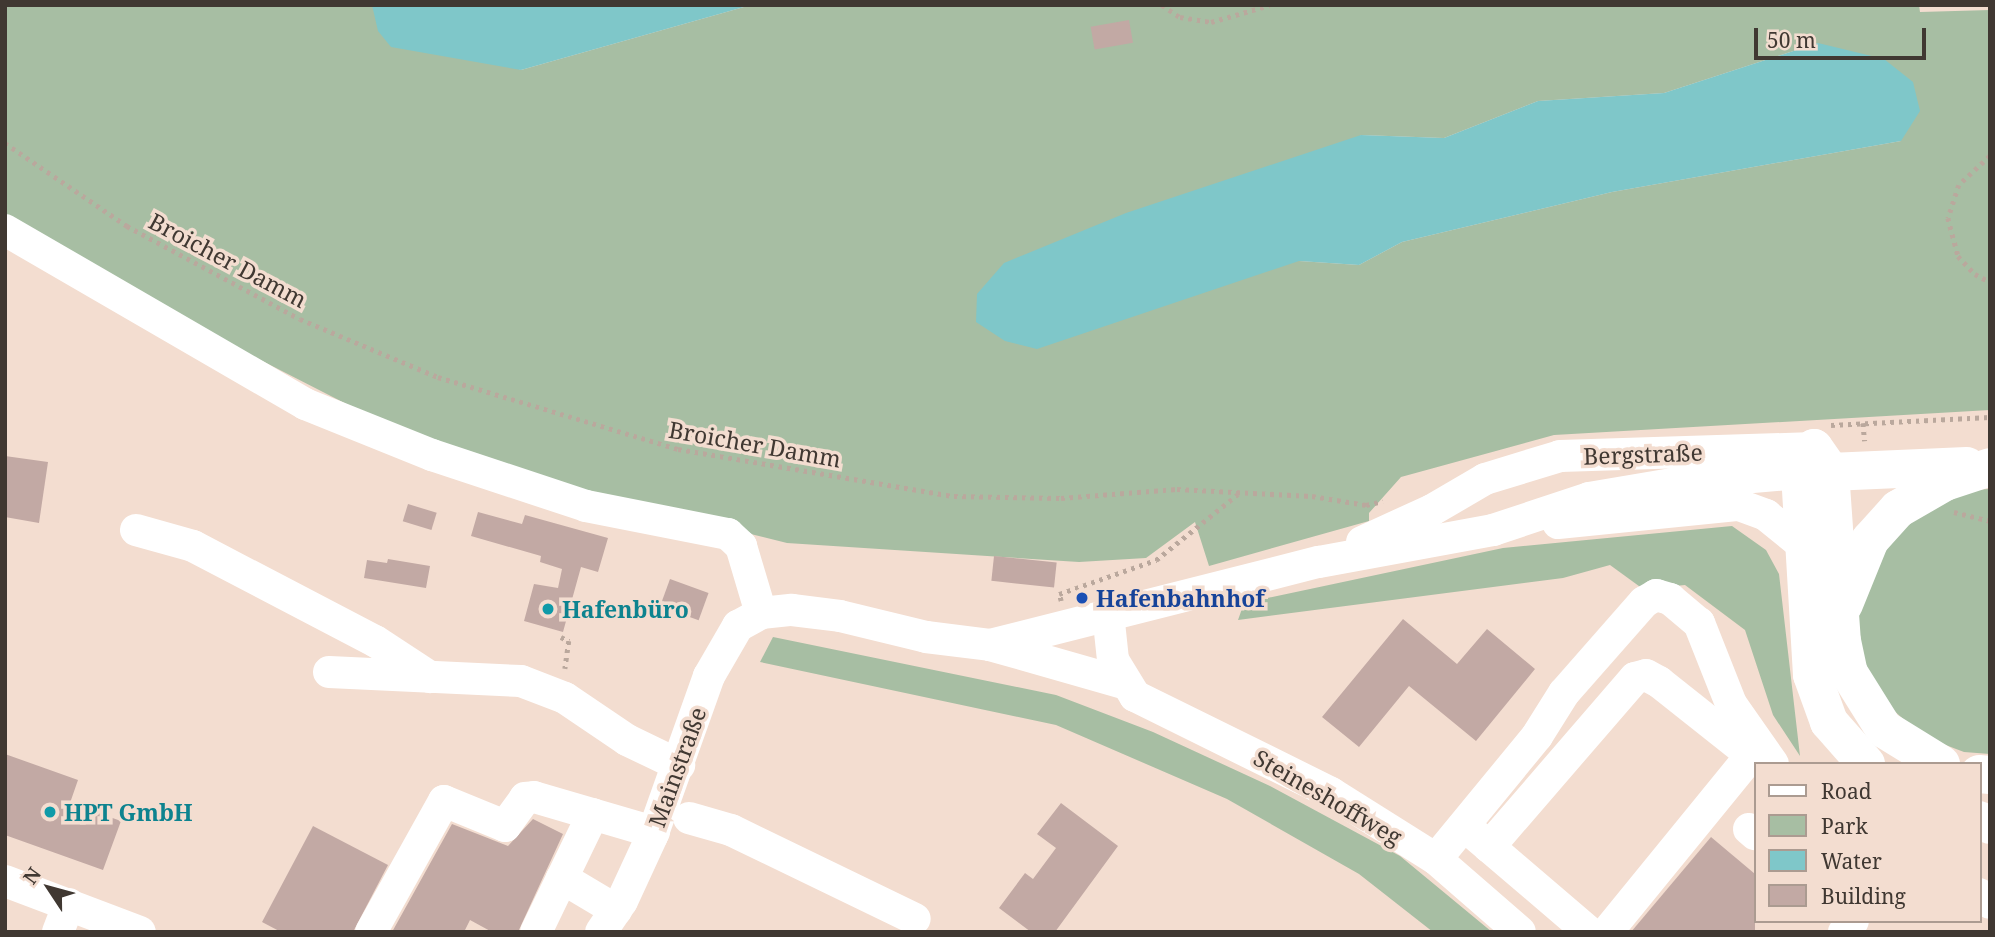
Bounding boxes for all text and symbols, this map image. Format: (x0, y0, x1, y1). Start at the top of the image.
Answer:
scale bar (1757, 14, 1928, 58)
text: 50 m (1767, 26, 1816, 54)
street label: Broicher Damm (144, 207, 312, 313)
street label: Broicher Damm (667, 415, 843, 473)
street label: Bergstraße (1583, 438, 1703, 470)
place label: Hafenbahnhof (1096, 584, 1265, 612)
marker: Hafenbahnhof (1074, 590, 1090, 606)
place label: Hafenbüro (562, 595, 689, 623)
marker: Hafenbüro (540, 601, 556, 617)
street label: Mainstraße (643, 703, 711, 831)
street label: Steineshoffweg (1249, 743, 1407, 851)
legend (1754, 762, 1981, 923)
text: Road (1821, 777, 1872, 805)
place label: HPT GmbH (64, 798, 193, 826)
marker: HPT GmbH (42, 804, 58, 820)
text: Park (1821, 812, 1868, 840)
text: Water (1821, 847, 1882, 875)
north arrow (14, 853, 84, 923)
text: N (17, 862, 47, 889)
text: Building (1821, 882, 1906, 910)

